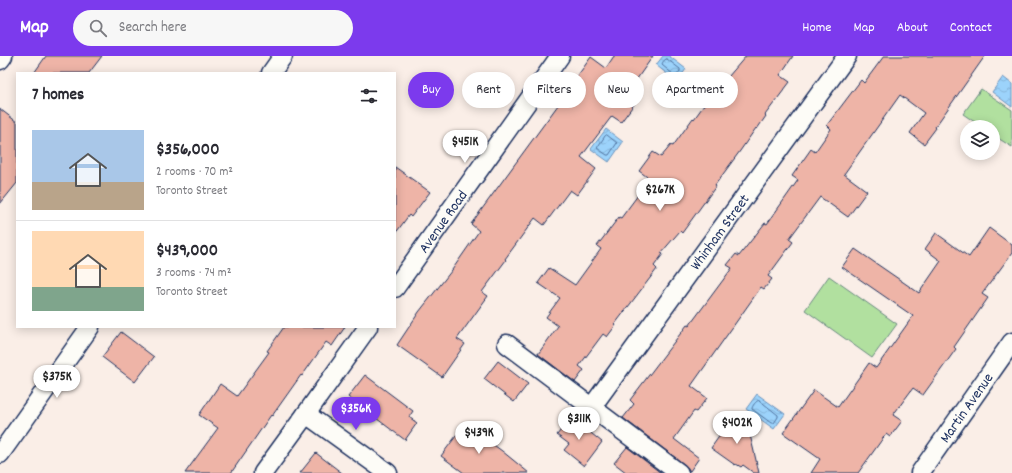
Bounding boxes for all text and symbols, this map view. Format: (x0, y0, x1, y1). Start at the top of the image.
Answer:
search box (73, 10, 353, 46)
text: Map (20, 15, 49, 42)
icon: search (87, 17, 109, 39)
text: Search here (119, 17, 187, 39)
text: Home (802, 18, 831, 38)
text: Map (853, 18, 875, 38)
text: About (897, 18, 928, 38)
text: Contact (950, 18, 992, 38)
chip: Buy (408, 72, 454, 108)
chip: Rent (462, 72, 515, 108)
chip: Filters (523, 72, 586, 108)
chip: New (594, 72, 644, 108)
chip: Apartment (652, 72, 738, 108)
text: 7 homes (32, 84, 84, 108)
icon: filters (358, 85, 380, 107)
map controls (960, 120, 1000, 160)
button: layers (960, 120, 1000, 160)
pin: $451K (437, 130, 493, 164)
text: $451K (452, 133, 478, 152)
text: $356,000 (156, 139, 219, 163)
icon: home (64, 146, 112, 194)
text: 2 rooms · 70 m² (156, 163, 233, 182)
pin: $267K (632, 178, 688, 212)
text: $267K (645, 181, 675, 200)
text: Toronto Street (156, 182, 228, 201)
street label: Avenue Road (414, 186, 474, 258)
street label: Whinham Street (686, 190, 756, 275)
text: $439,000 (156, 240, 218, 264)
icon: home (64, 247, 112, 295)
text: 3 rooms · 74 m² (156, 264, 232, 283)
text: Toronto Street (156, 283, 228, 302)
pin: $375K (29, 365, 85, 399)
text: $375K (42, 368, 72, 387)
street label: Martin Avenue (935, 369, 1000, 448)
pin: $356K (328, 397, 384, 431)
text: $356K (341, 400, 371, 419)
pin: $311K (551, 407, 607, 441)
text: $311K (567, 410, 591, 429)
pin: $402K (709, 411, 765, 445)
text: $402K (722, 414, 752, 433)
pin: $439K (451, 421, 507, 455)
text: $439K (464, 424, 494, 443)

